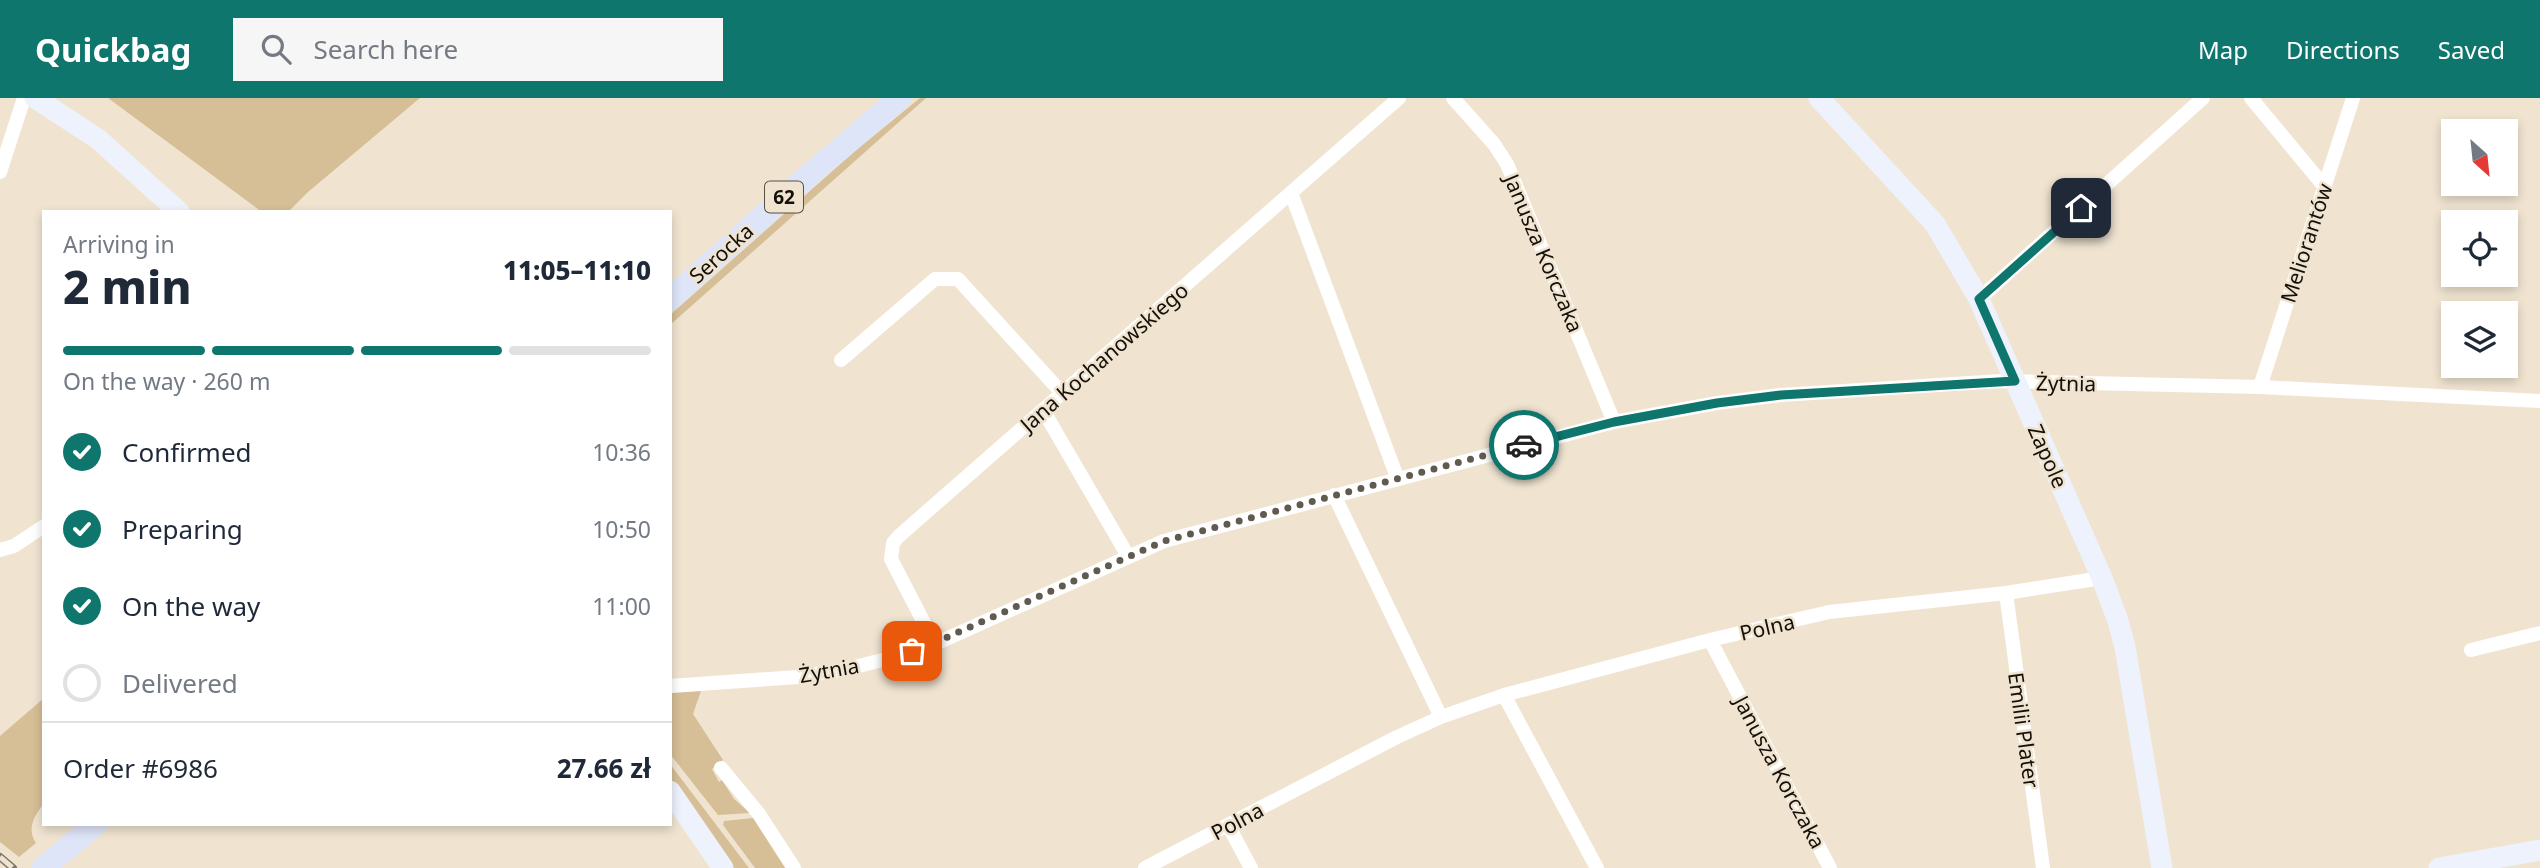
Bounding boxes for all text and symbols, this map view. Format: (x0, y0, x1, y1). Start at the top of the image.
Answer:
search box (233, 18, 723, 81)
text: Quickbag (35, 27, 191, 72)
icon: search (257, 30, 295, 68)
text: Search here (313, 31, 458, 67)
text: Map (2198, 33, 2248, 66)
text: Directions (2286, 33, 2400, 66)
text: Saved (2438, 33, 2505, 66)
north arrow (2441, 119, 2518, 196)
map controls (2441, 119, 2518, 378)
street label: Janusza Korczaka (1497, 168, 1590, 336)
pin (2051, 178, 2111, 238)
street label: Meliorantów (2274, 179, 2339, 306)
road number: 62 (765, 181, 803, 212)
icon: home (2062, 189, 2100, 227)
button: locate (2441, 210, 2518, 287)
street label: Serocka (683, 217, 759, 289)
text: Arriving in (63, 228, 175, 260)
text: 11:05–11:10 (503, 252, 651, 288)
text: 2 min (63, 255, 192, 317)
street label: Jana Kochanowskiego (1012, 276, 1194, 439)
button: layers (2441, 301, 2518, 378)
text: On the way · 260 m (63, 365, 270, 397)
street label: Żytnia (2036, 368, 2096, 398)
courier (1489, 410, 1559, 480)
street label: Zapole (2022, 420, 2074, 492)
icon: car (1505, 426, 1543, 464)
icon: check (63, 433, 101, 471)
text: Confirmed (122, 434, 252, 470)
text: 10:36 (592, 436, 651, 468)
icon: check (63, 510, 101, 548)
text: Preparing (122, 511, 243, 547)
text: 10:50 (592, 513, 651, 545)
icon: check (63, 587, 101, 625)
text: On the way (122, 588, 260, 624)
text: 11:00 (592, 590, 651, 622)
street label: Polna (1737, 607, 1797, 647)
pin (882, 621, 942, 681)
icon: bag (893, 632, 931, 670)
street label: Żytnia (797, 651, 861, 689)
text: Delivered (122, 665, 238, 701)
street label: Emilii Plater (2002, 670, 2046, 790)
street label: Janusza Korczaka (1727, 689, 1832, 853)
text: Order #6986 (63, 750, 218, 786)
text: 27.66 zł (557, 750, 651, 786)
street label: Polna (1206, 796, 1268, 846)

